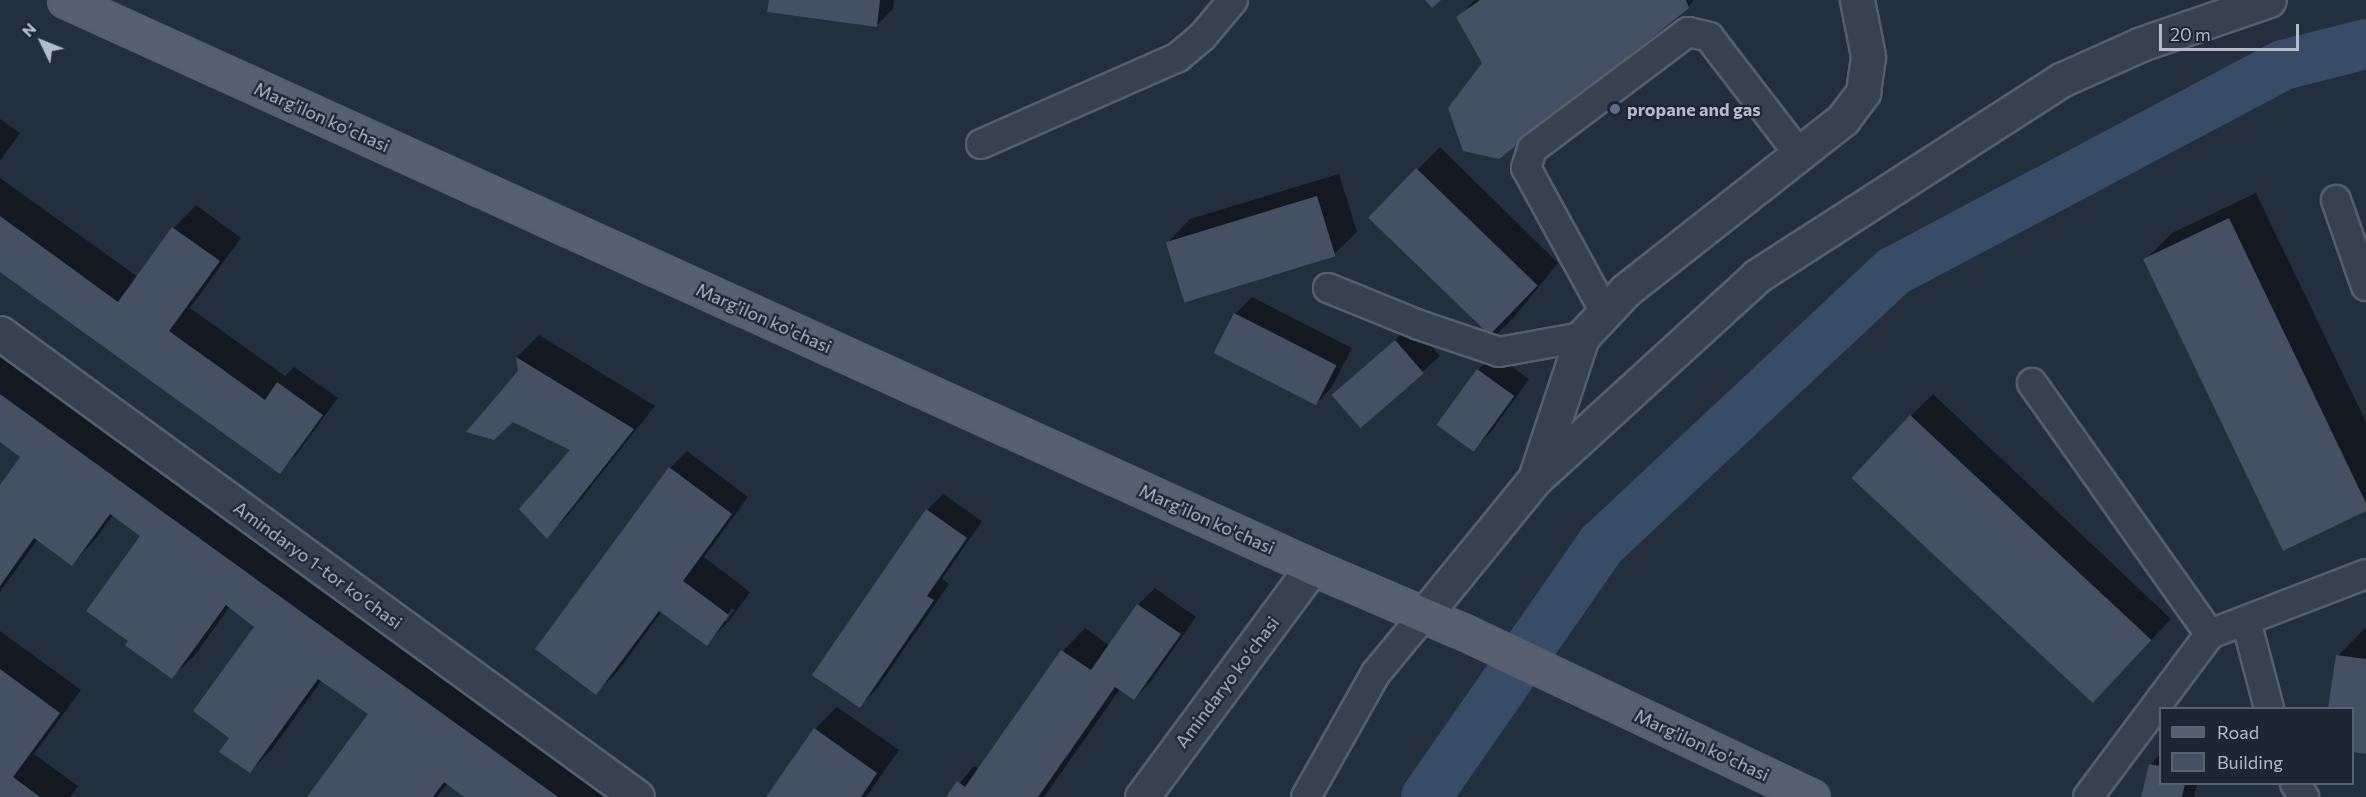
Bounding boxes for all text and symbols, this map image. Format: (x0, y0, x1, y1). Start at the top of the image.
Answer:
north arrow (12, 12, 72, 72)
scale bar (2162, 12, 2302, 50)
text: N (17, 19, 40, 40)
text: 20 m (2170, 23, 2211, 45)
street label: Marg'ilon ko'chasi (251, 77, 393, 157)
place label: propane and gas (1627, 98, 1761, 120)
marker: propane and gas (1608, 102, 1622, 116)
street label: Marg'ilon ko'chasi (693, 278, 835, 358)
street label: Marg'ilon ko'chasi (1136, 479, 1278, 559)
street label: Amindaryo 1-tor koʻchasi (230, 497, 406, 633)
street label: Amindaryo koʻchasi (1171, 612, 1283, 752)
street label: Marg'ilon ko'chasi (1631, 704, 1773, 786)
legend (2159, 707, 2354, 785)
text: Road (2217, 721, 2259, 743)
text: Building (2217, 751, 2283, 773)

